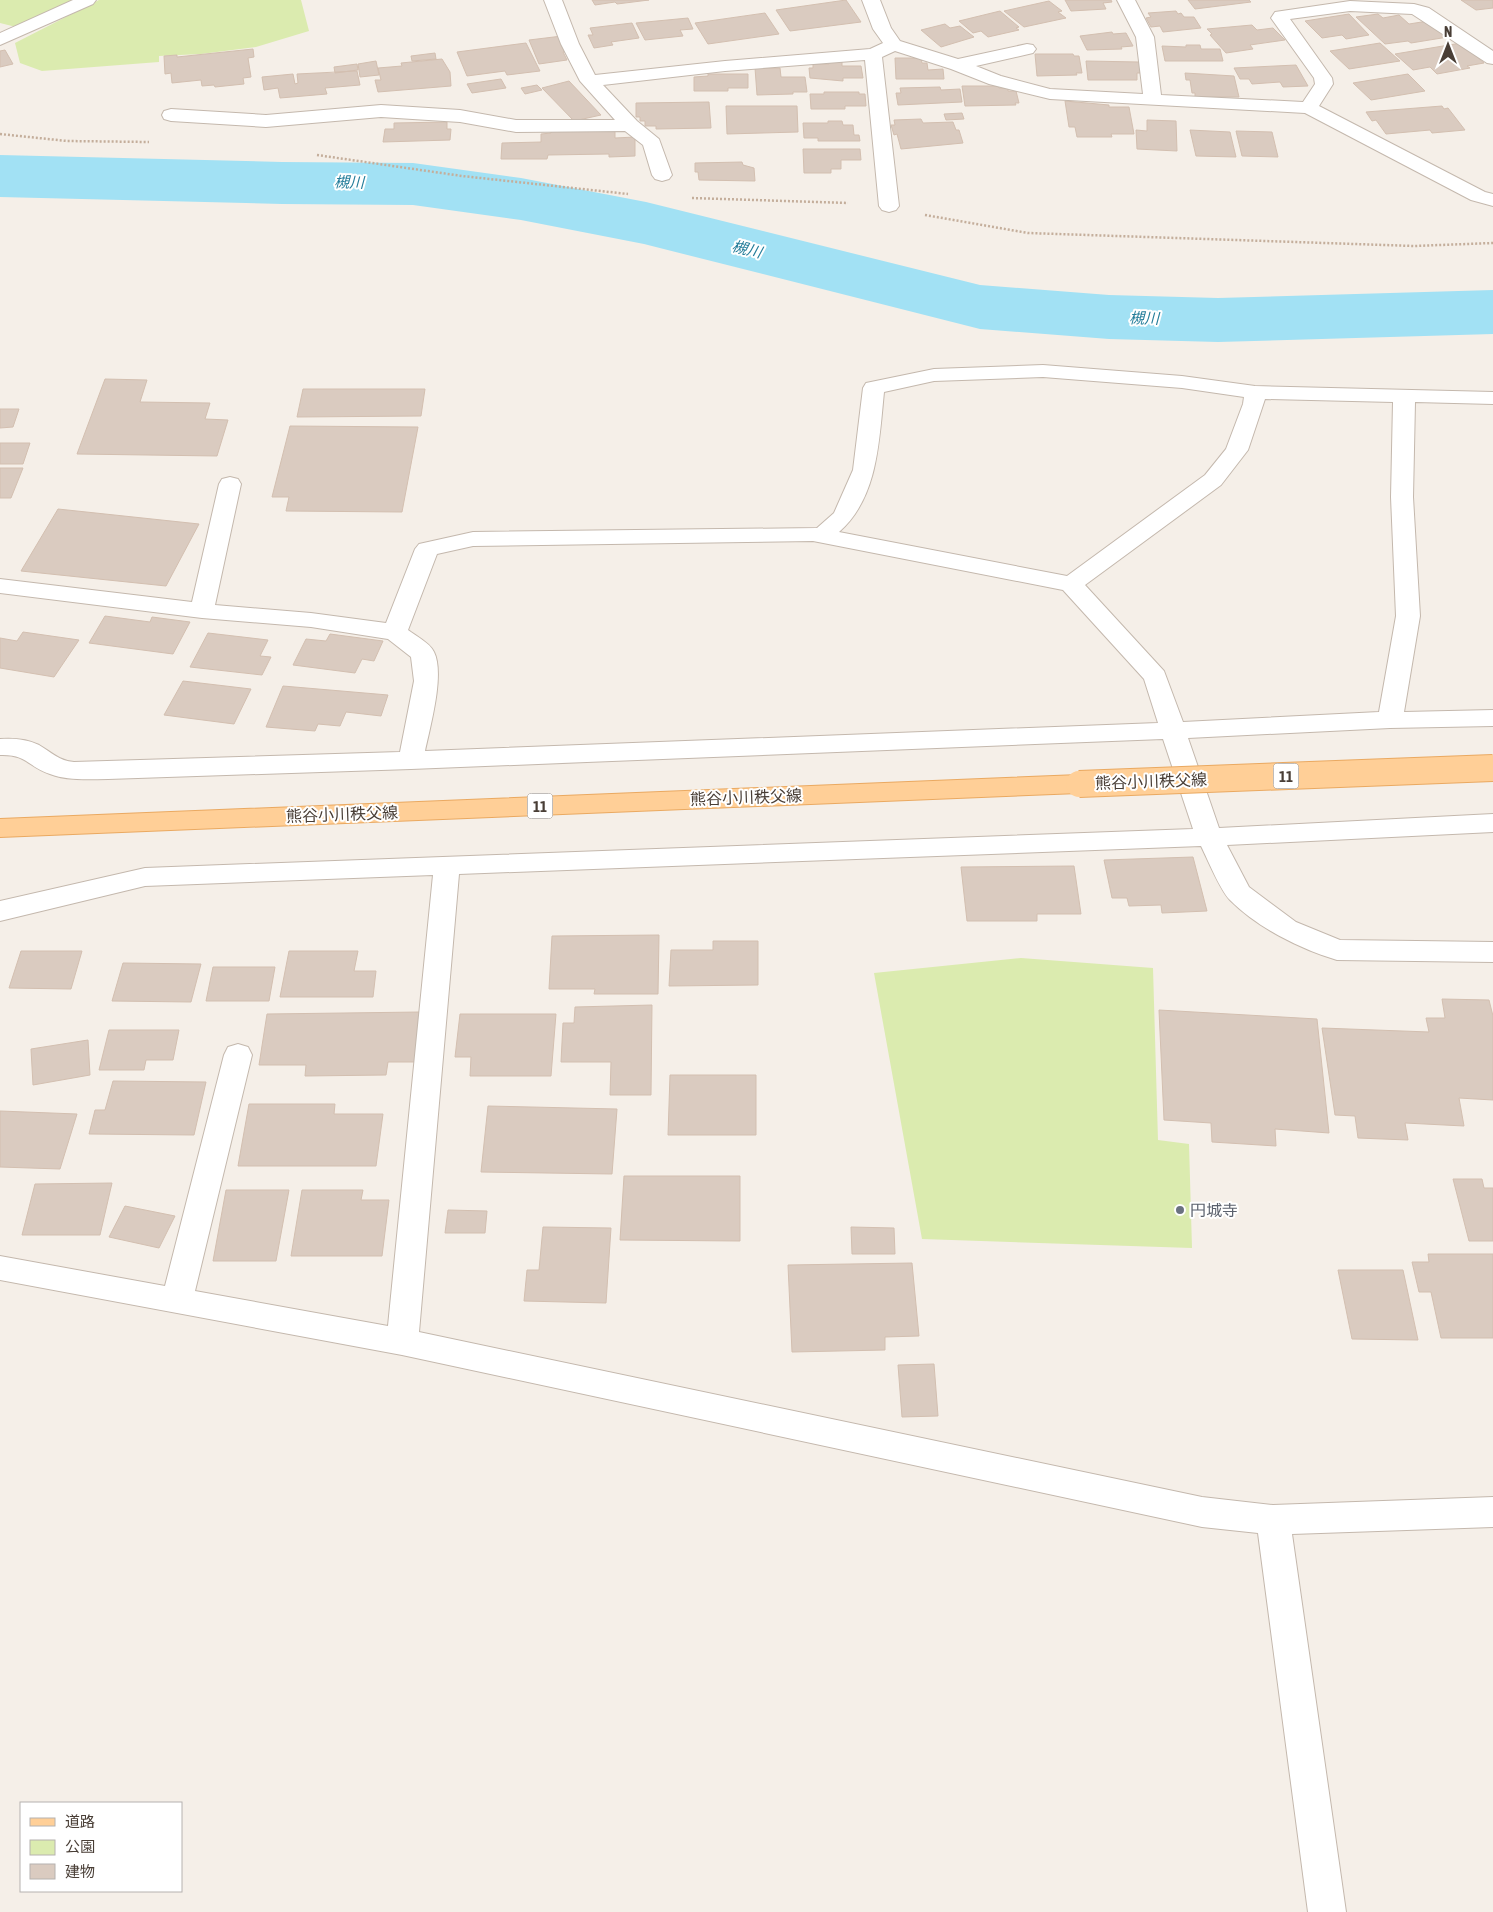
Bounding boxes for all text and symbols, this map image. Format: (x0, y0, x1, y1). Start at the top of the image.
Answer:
north arrow (1423, 20, 1473, 70)
text: N (1444, 24, 1452, 40)
water label: 槻川 (334, 173, 366, 191)
water label: 槻川 (730, 237, 766, 261)
water label: 槻川 (1129, 309, 1161, 327)
road number: 11 (1274, 764, 1298, 788)
street label: 熊谷小川秩父線 (1095, 770, 1207, 792)
street label: 熊谷小川秩父線 (690, 786, 802, 808)
road number: 11 (528, 794, 552, 818)
street label: 熊谷小川秩父線 (286, 803, 398, 825)
place label: 円城寺 (1190, 1201, 1238, 1219)
marker: 円城寺 (1174, 1204, 1186, 1216)
legend (20, 1802, 182, 1892)
text: 道路 (65, 1813, 95, 1830)
text: 公園 (65, 1838, 95, 1855)
text: 建物 (65, 1863, 95, 1880)

